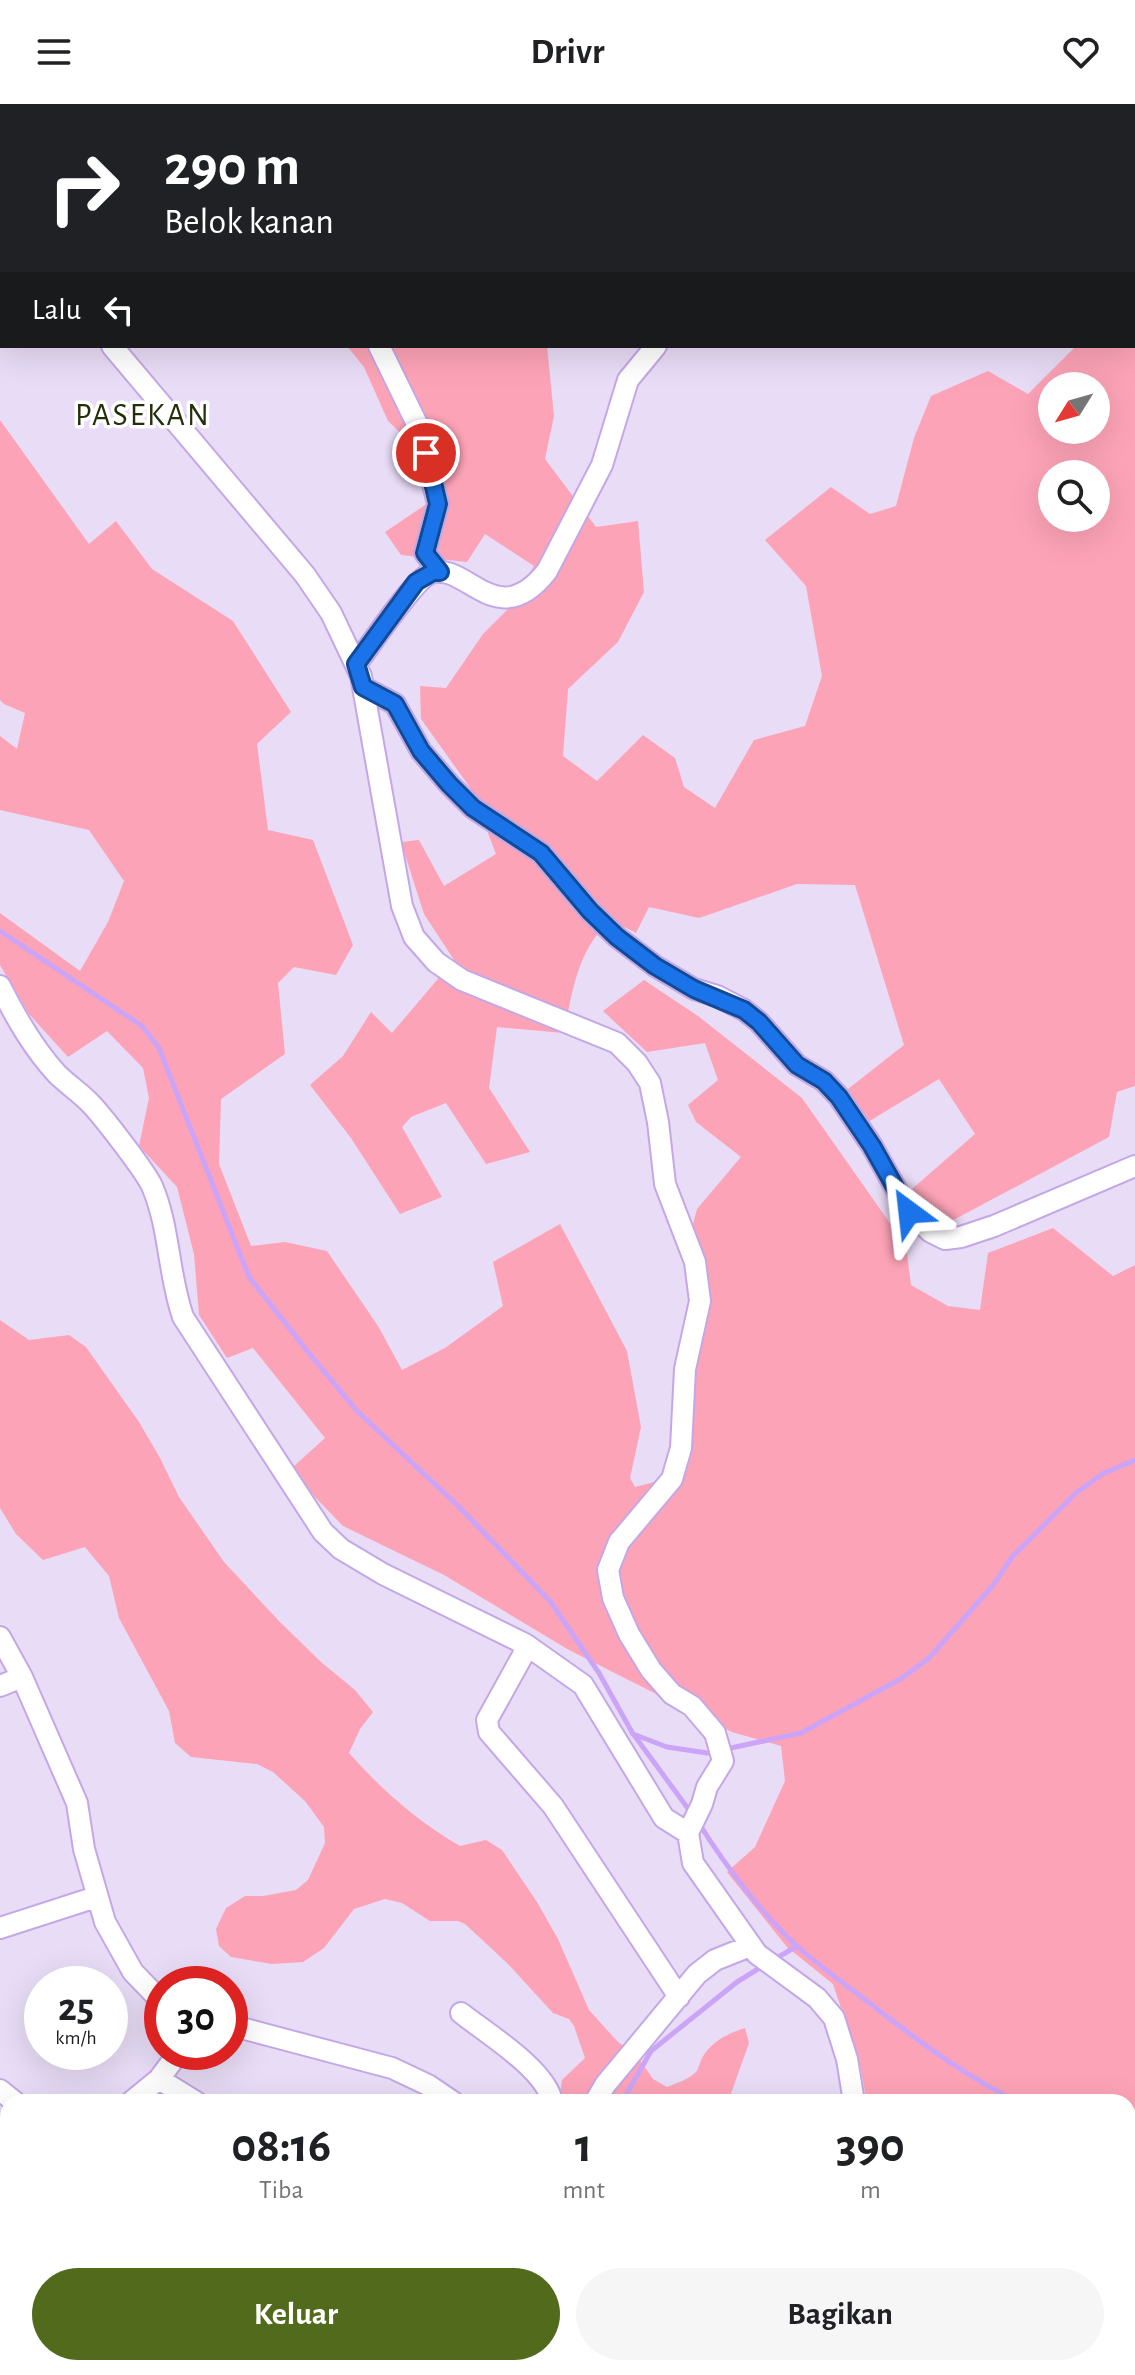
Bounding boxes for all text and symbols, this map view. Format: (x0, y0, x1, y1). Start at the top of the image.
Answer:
icon: menu (32, 30, 76, 74)
icon: heart (1059, 30, 1103, 74)
text: Drivr (531, 34, 604, 70)
icon: right (32, 136, 136, 240)
text: 290 m (164, 139, 300, 195)
text: Belok kanan (164, 204, 334, 240)
icon: left (97, 288, 141, 332)
text: Lalu (32, 295, 81, 325)
north arrow (1038, 372, 1110, 444)
map controls (1038, 372, 1110, 532)
district label: PASEKAN (75, 399, 211, 431)
pin (392, 419, 460, 487)
icon: arrive (404, 431, 448, 475)
button: search (1038, 460, 1110, 532)
position arrow (867, 1170, 951, 1254)
speed limit sign: 30 (144, 1966, 248, 2070)
text: 25 (58, 1988, 94, 2028)
text: km/h (55, 2028, 97, 2048)
text: 08:16 (231, 2123, 331, 2171)
text: 1 (575, 2123, 592, 2171)
text: 390 (836, 2123, 905, 2171)
text: Tiba (259, 2177, 303, 2203)
text: mnt (562, 2177, 605, 2203)
text: m (860, 2177, 881, 2203)
button: Keluar (32, 2268, 560, 2360)
button: Bagikan (576, 2268, 1104, 2360)

